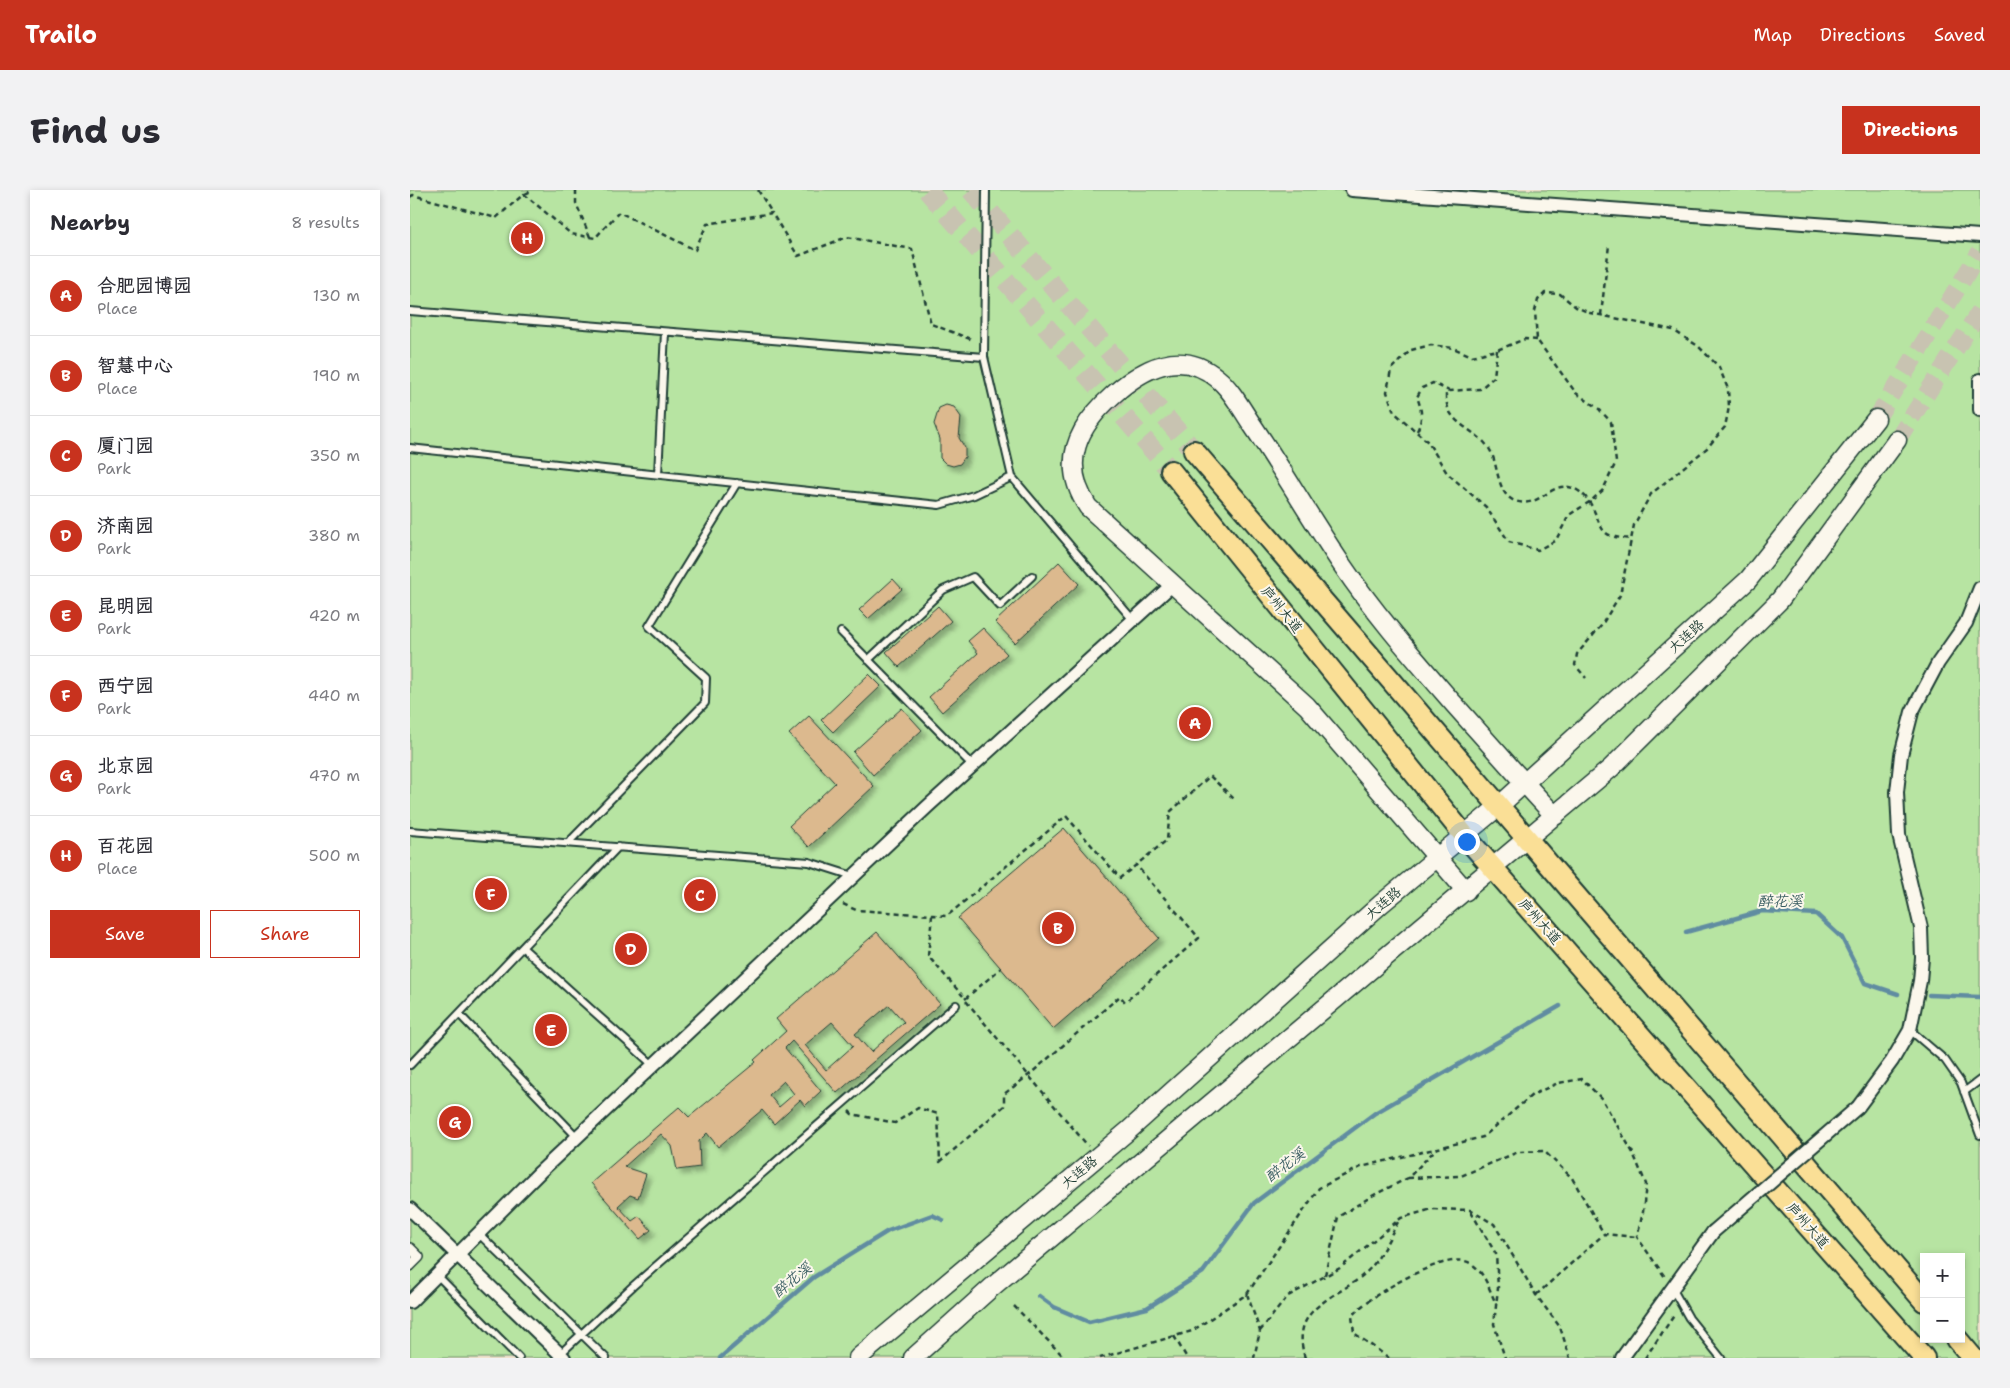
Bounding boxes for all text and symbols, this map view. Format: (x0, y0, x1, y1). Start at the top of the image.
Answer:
text: Trailo (25, 19, 97, 51)
text: Map (1754, 23, 1792, 47)
text: Directions (1820, 23, 1906, 47)
text: Saved (1934, 23, 1985, 47)
button: Directions (1842, 106, 1980, 154)
text: Find us (30, 107, 161, 154)
text: Nearby (50, 209, 130, 237)
text: 8 results (291, 212, 360, 233)
pin: H (511, 219, 543, 257)
text: 合肥园博园 (97, 273, 192, 298)
text: A (60, 285, 72, 306)
text: 130 m (313, 285, 360, 306)
text: Place (97, 298, 138, 319)
text: 智慧中心 (97, 353, 173, 378)
text: B (61, 365, 71, 386)
text: 190 m (313, 365, 360, 386)
text: Place (97, 378, 138, 399)
text: 厦门园 (97, 433, 154, 458)
text: C (61, 445, 71, 466)
text: 350 m (309, 445, 360, 466)
text: Park (97, 458, 131, 479)
text: 济南园 (97, 513, 154, 538)
text: D (60, 525, 72, 546)
text: 380 m (308, 525, 360, 546)
text: Park (97, 538, 131, 559)
street label: 庐州大道 (1257, 582, 1307, 636)
text: 昆明园 (97, 593, 154, 618)
text: E (61, 605, 71, 626)
text: 420 m (309, 605, 360, 626)
street label: 大连路 (1664, 615, 1708, 657)
text: Park (97, 618, 131, 639)
text: 西宁园 (97, 673, 154, 698)
text: F (61, 685, 71, 706)
text: 440 m (308, 685, 360, 706)
text: Park (97, 698, 131, 719)
pin: A (1179, 704, 1211, 742)
text: 北京园 (97, 753, 154, 778)
text: G (60, 765, 72, 786)
text: 470 m (309, 765, 360, 786)
text: Park (97, 778, 131, 799)
your location (1454, 829, 1480, 855)
text: 百花园 (97, 833, 154, 858)
text: H (60, 845, 72, 866)
text: 500 m (309, 845, 360, 866)
text: Place (97, 858, 138, 879)
pin: F (475, 875, 507, 913)
pin: C (684, 876, 716, 914)
street label: 大连路 (1361, 882, 1405, 924)
water label: 醉花溪 (1757, 891, 1803, 911)
street label: 庐州大道 (1515, 894, 1565, 948)
pin: B (1042, 909, 1074, 947)
button: Save (50, 910, 200, 958)
button: Share (210, 910, 360, 958)
pin: D (615, 930, 647, 968)
pin: E (535, 1011, 567, 1049)
pin: G (439, 1103, 471, 1141)
water label: 醉花溪 (1261, 1143, 1310, 1187)
street label: 大连路 (1057, 1152, 1101, 1192)
street label: 庐州大道 (1783, 1198, 1833, 1252)
map controls (1920, 1253, 1965, 1343)
button: + (1920, 1253, 1965, 1298)
water label: 醉花溪 (768, 1257, 817, 1302)
button: − (1920, 1298, 1965, 1343)

